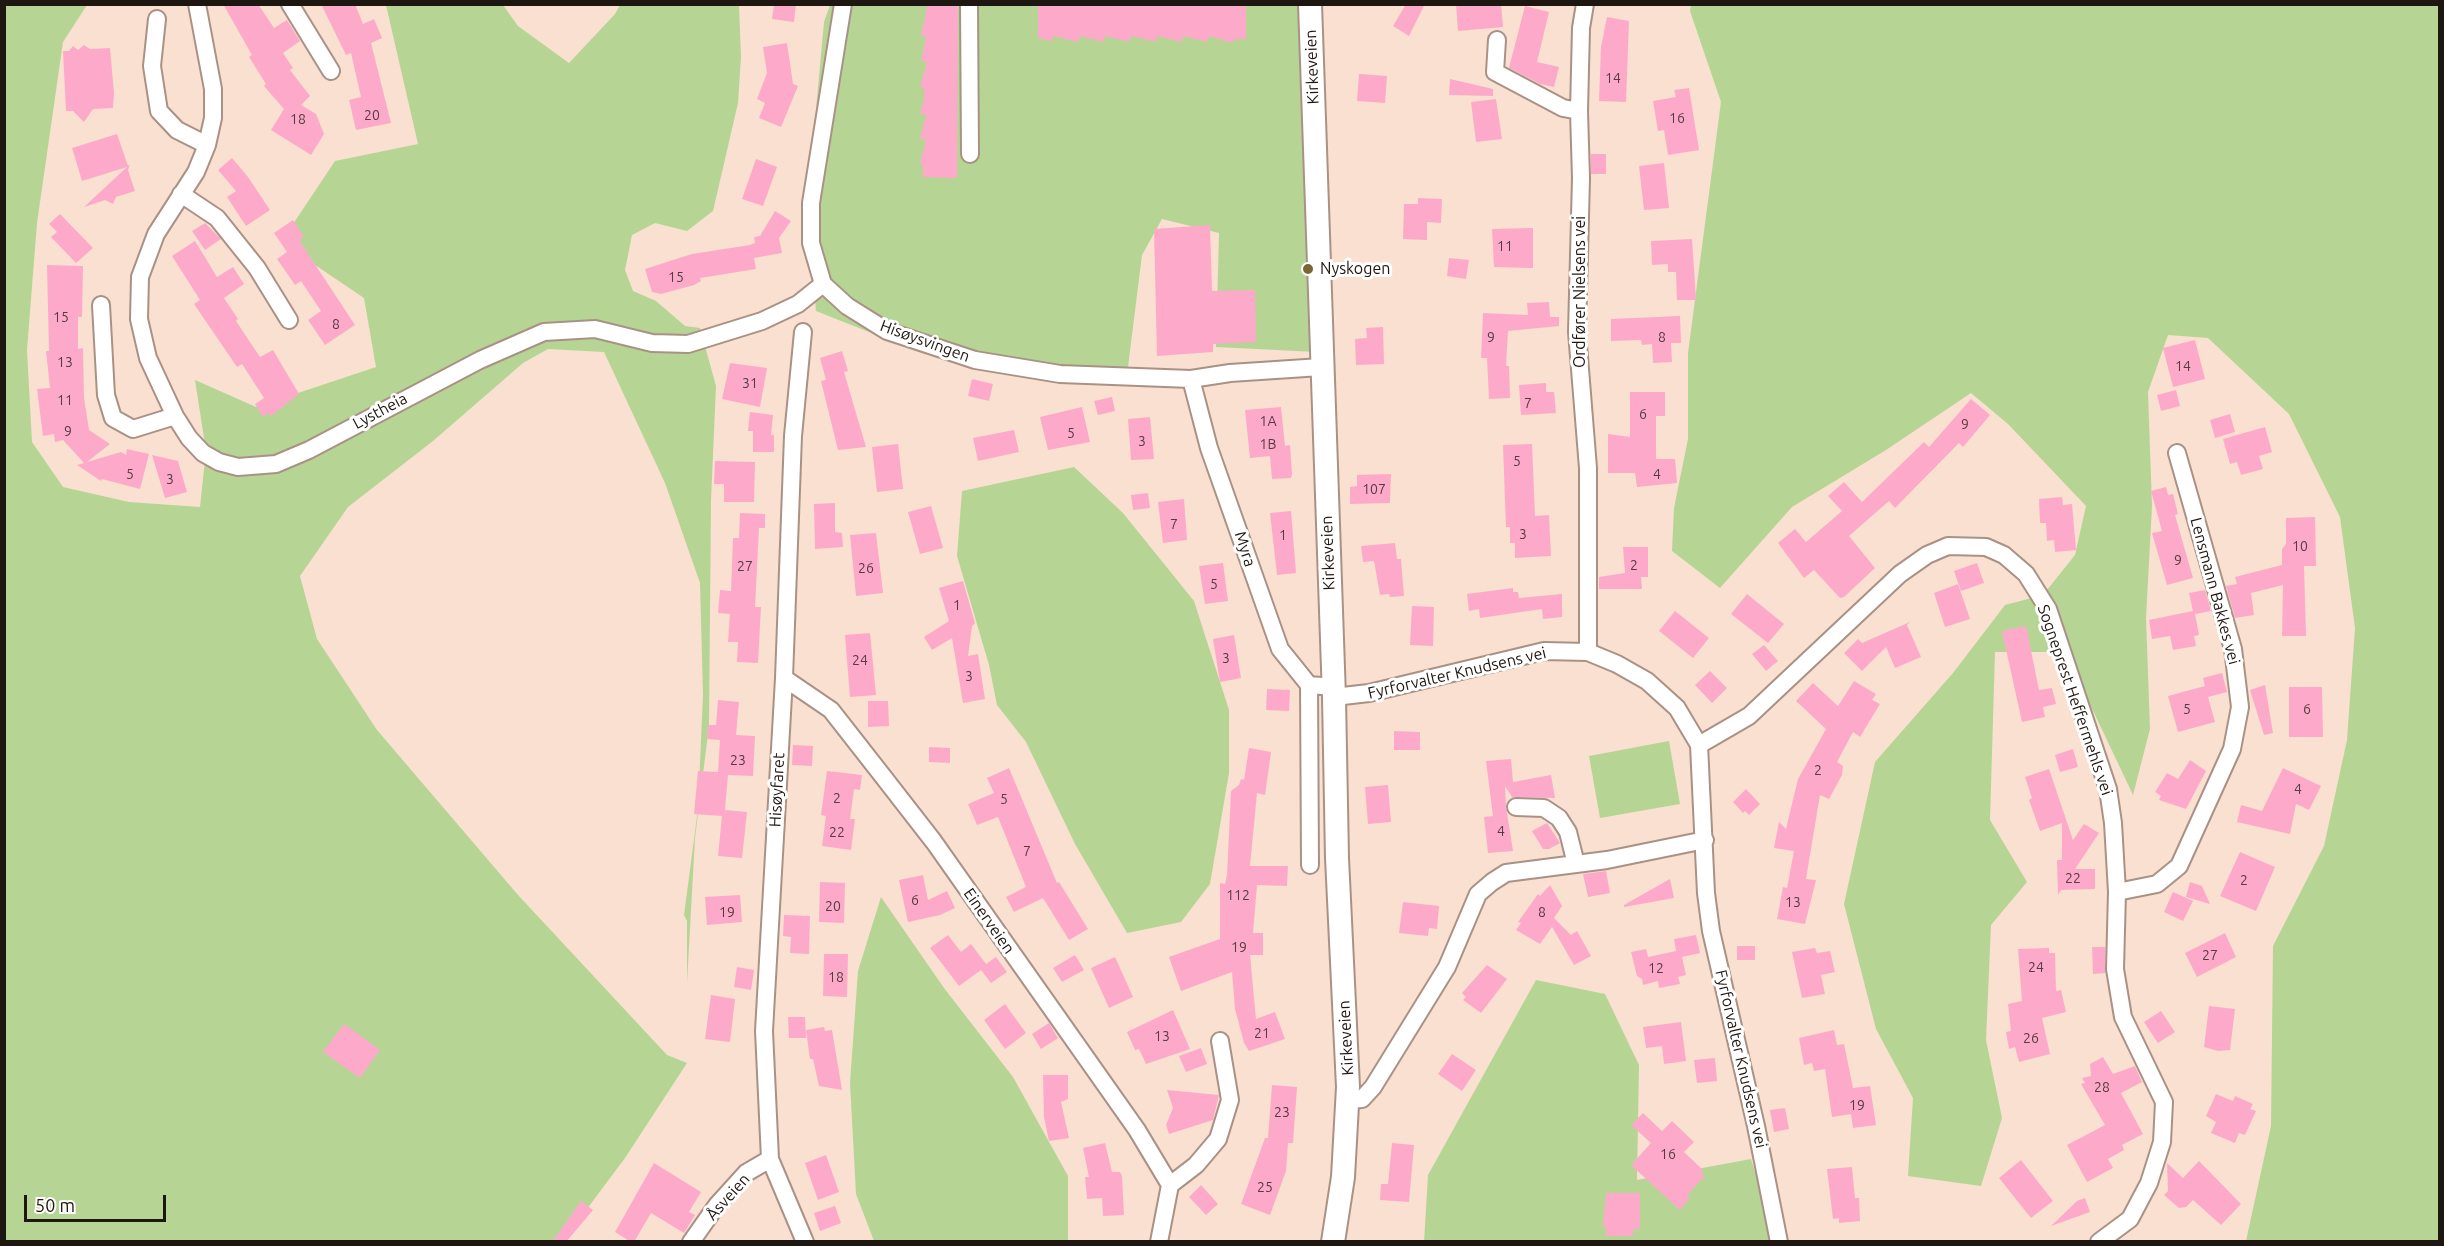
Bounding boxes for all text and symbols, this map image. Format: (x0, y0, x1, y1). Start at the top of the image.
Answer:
street label: Kirkeveien (1301, 29, 1323, 105)
house number: 14 (1605, 70, 1621, 86)
house number: 20 (364, 107, 380, 123)
house number: 16 (1669, 110, 1685, 126)
house number: 18 (290, 111, 306, 127)
street label: Ordfører Nielsens vei (1570, 216, 1590, 368)
house number: 11 (1497, 238, 1513, 254)
place label: Nyskogen (1320, 259, 1390, 279)
marker: Nyskogen (1301, 262, 1315, 276)
house number: 15 (668, 269, 684, 285)
house number: 15 (53, 309, 69, 325)
house number: 8 (332, 316, 340, 332)
street label: Hisøysvingen (878, 316, 972, 366)
house number: 9 (1487, 329, 1495, 345)
house number: 8 (1658, 329, 1666, 345)
house number: 13 (57, 354, 73, 370)
house number: 14 (2175, 358, 2191, 374)
house number: 31 (742, 375, 758, 391)
street label: Lystheia (349, 389, 411, 433)
house number: 11 (57, 392, 73, 408)
house number: 7 (1524, 395, 1532, 411)
house number: 6 (1639, 406, 1647, 422)
house number: 1A (1260, 413, 1276, 429)
house number: 9 (1961, 416, 1969, 432)
house number: 9 (64, 423, 72, 439)
house number: 5 (1067, 425, 1075, 441)
house number: 3 (1138, 433, 1146, 449)
house number: 1B (1260, 436, 1276, 452)
house number: 5 (1513, 453, 1521, 469)
house number: 5 (126, 466, 134, 482)
house number: 4 (1653, 466, 1661, 482)
house number: 3 (166, 471, 174, 487)
house number: 107 (1362, 481, 1386, 497)
street label: Kirkeveien (1317, 515, 1339, 591)
street label: Lensmann Bakkes vei (2186, 515, 2244, 667)
house number: 7 (1170, 516, 1178, 532)
house number: 3 (1519, 526, 1527, 542)
house number: 1 (1279, 527, 1287, 543)
street label: Myra (1230, 529, 1260, 569)
house number: 10 (2292, 538, 2308, 554)
house number: 9 (2174, 552, 2182, 568)
house number: 2 (1630, 557, 1638, 573)
house number: 27 (737, 558, 753, 574)
house number: 26 (858, 560, 874, 576)
house number: 5 (1210, 576, 1218, 592)
house number: 1 (953, 597, 961, 613)
street label: Sogneprest Heffermehls vei (2033, 602, 2117, 798)
street label: Fyrforvalter Knudsens vei (1366, 643, 1548, 703)
house number: 3 (1222, 650, 1230, 666)
house number: 24 (852, 652, 868, 668)
house number: 3 (965, 668, 973, 684)
house number: 5 (2183, 701, 2191, 717)
house number: 6 (2303, 701, 2311, 717)
house number: 23 (730, 752, 746, 768)
street label: Hisøyfaret (765, 752, 789, 828)
house number: 2 (1814, 762, 1822, 778)
house number: 4 (2294, 781, 2302, 797)
house number: 2 (833, 790, 841, 806)
house number: 5 (1000, 791, 1008, 807)
house number: 4 (1497, 823, 1505, 839)
house number: 22 (829, 824, 845, 840)
house number: 7 (1023, 843, 1031, 859)
house number: 22 (2065, 870, 2081, 886)
house number: 2 (2240, 872, 2248, 888)
street label: Einerveien (959, 884, 1019, 958)
house number: 112 (1226, 887, 1250, 903)
house number: 6 (911, 892, 919, 908)
house number: 13 (1785, 894, 1801, 910)
house number: 20 (825, 898, 841, 914)
house number: 19 (719, 904, 735, 920)
house number: 8 (1538, 904, 1546, 920)
house number: 19 (1231, 939, 1247, 955)
house number: 27 (2202, 947, 2218, 963)
house number: 24 (2028, 959, 2044, 975)
house number: 12 (1648, 960, 1664, 976)
street label: Fyrforvalter Knudsens vei (1711, 968, 1771, 1150)
house number: 18 (828, 969, 844, 985)
street label: Kirkeveien (1334, 1000, 1358, 1076)
house number: 21 (1254, 1025, 1270, 1041)
house number: 13 (1154, 1028, 1170, 1044)
house number: 26 (2023, 1030, 2039, 1046)
house number: 28 (2094, 1079, 2110, 1095)
house number: 19 (1849, 1097, 1865, 1113)
house number: 23 (1274, 1104, 1290, 1120)
house number: 16 (1660, 1146, 1676, 1162)
street label: Åsveien (702, 1170, 754, 1224)
house number: 25 (1257, 1179, 1273, 1195)
scale bar (27, 1183, 170, 1221)
text: 50 m (35, 1195, 75, 1215)

